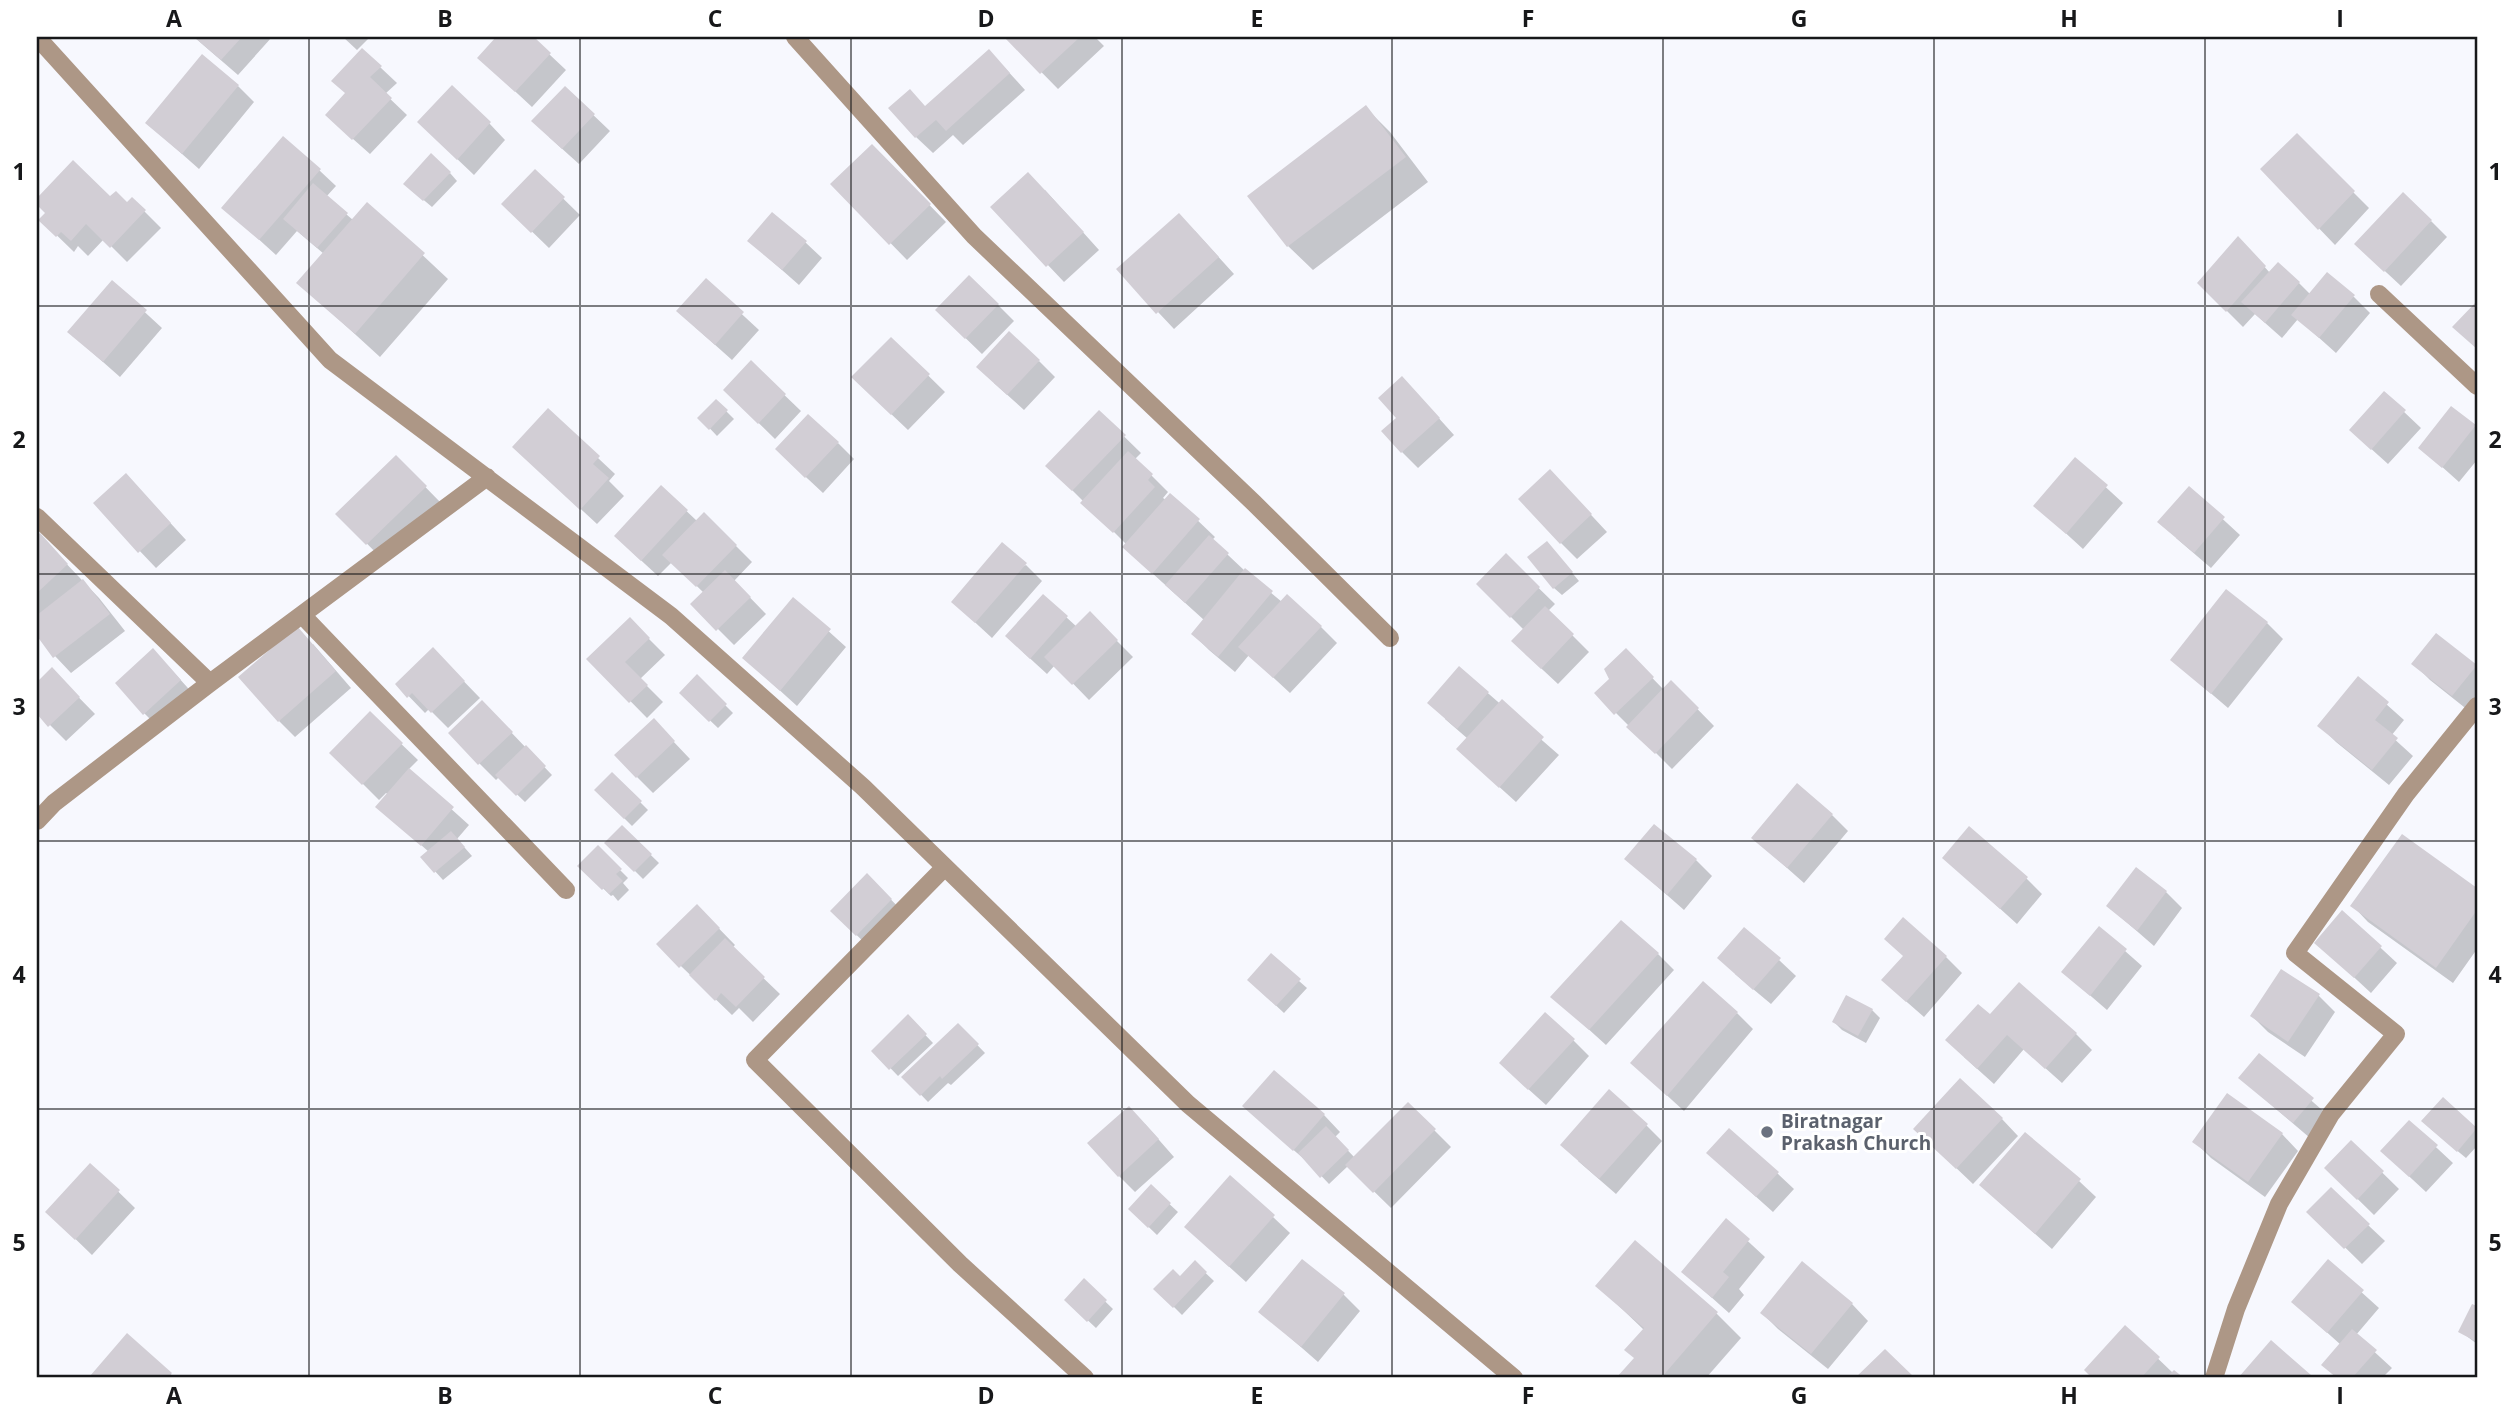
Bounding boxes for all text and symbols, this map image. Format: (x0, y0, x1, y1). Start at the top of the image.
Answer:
text: A (166, 2, 182, 34)
text: B (437, 2, 453, 34)
text: C (708, 2, 722, 34)
text: D (977, 2, 995, 34)
text: E (1251, 2, 1263, 34)
text: F (1522, 2, 1534, 34)
text: G (1791, 2, 1807, 34)
text: H (2060, 2, 2078, 34)
text: I (2336, 2, 2344, 34)
text: 1 (12, 155, 26, 187)
text: 1 (2488, 155, 2502, 187)
text: 2 (12, 423, 26, 455)
text: 2 (2488, 423, 2502, 455)
text: 3 (12, 690, 26, 722)
text: 3 (2488, 690, 2502, 722)
text: 4 (12, 958, 26, 990)
text: 4 (2488, 958, 2502, 990)
place label: Biratnagar Prakash Church (1781, 1108, 1931, 1156)
marker: Biratnagar Prakash Church (1759, 1124, 1775, 1140)
text: 5 (12, 1226, 26, 1258)
text: 5 (2488, 1226, 2502, 1258)
text: A (166, 1379, 182, 1411)
text: B (437, 1379, 453, 1411)
text: C (708, 1379, 722, 1411)
text: D (977, 1379, 995, 1411)
text: E (1251, 1379, 1263, 1411)
text: F (1522, 1379, 1534, 1411)
text: G (1791, 1379, 1807, 1411)
text: H (2060, 1379, 2078, 1411)
text: I (2336, 1379, 2344, 1411)

